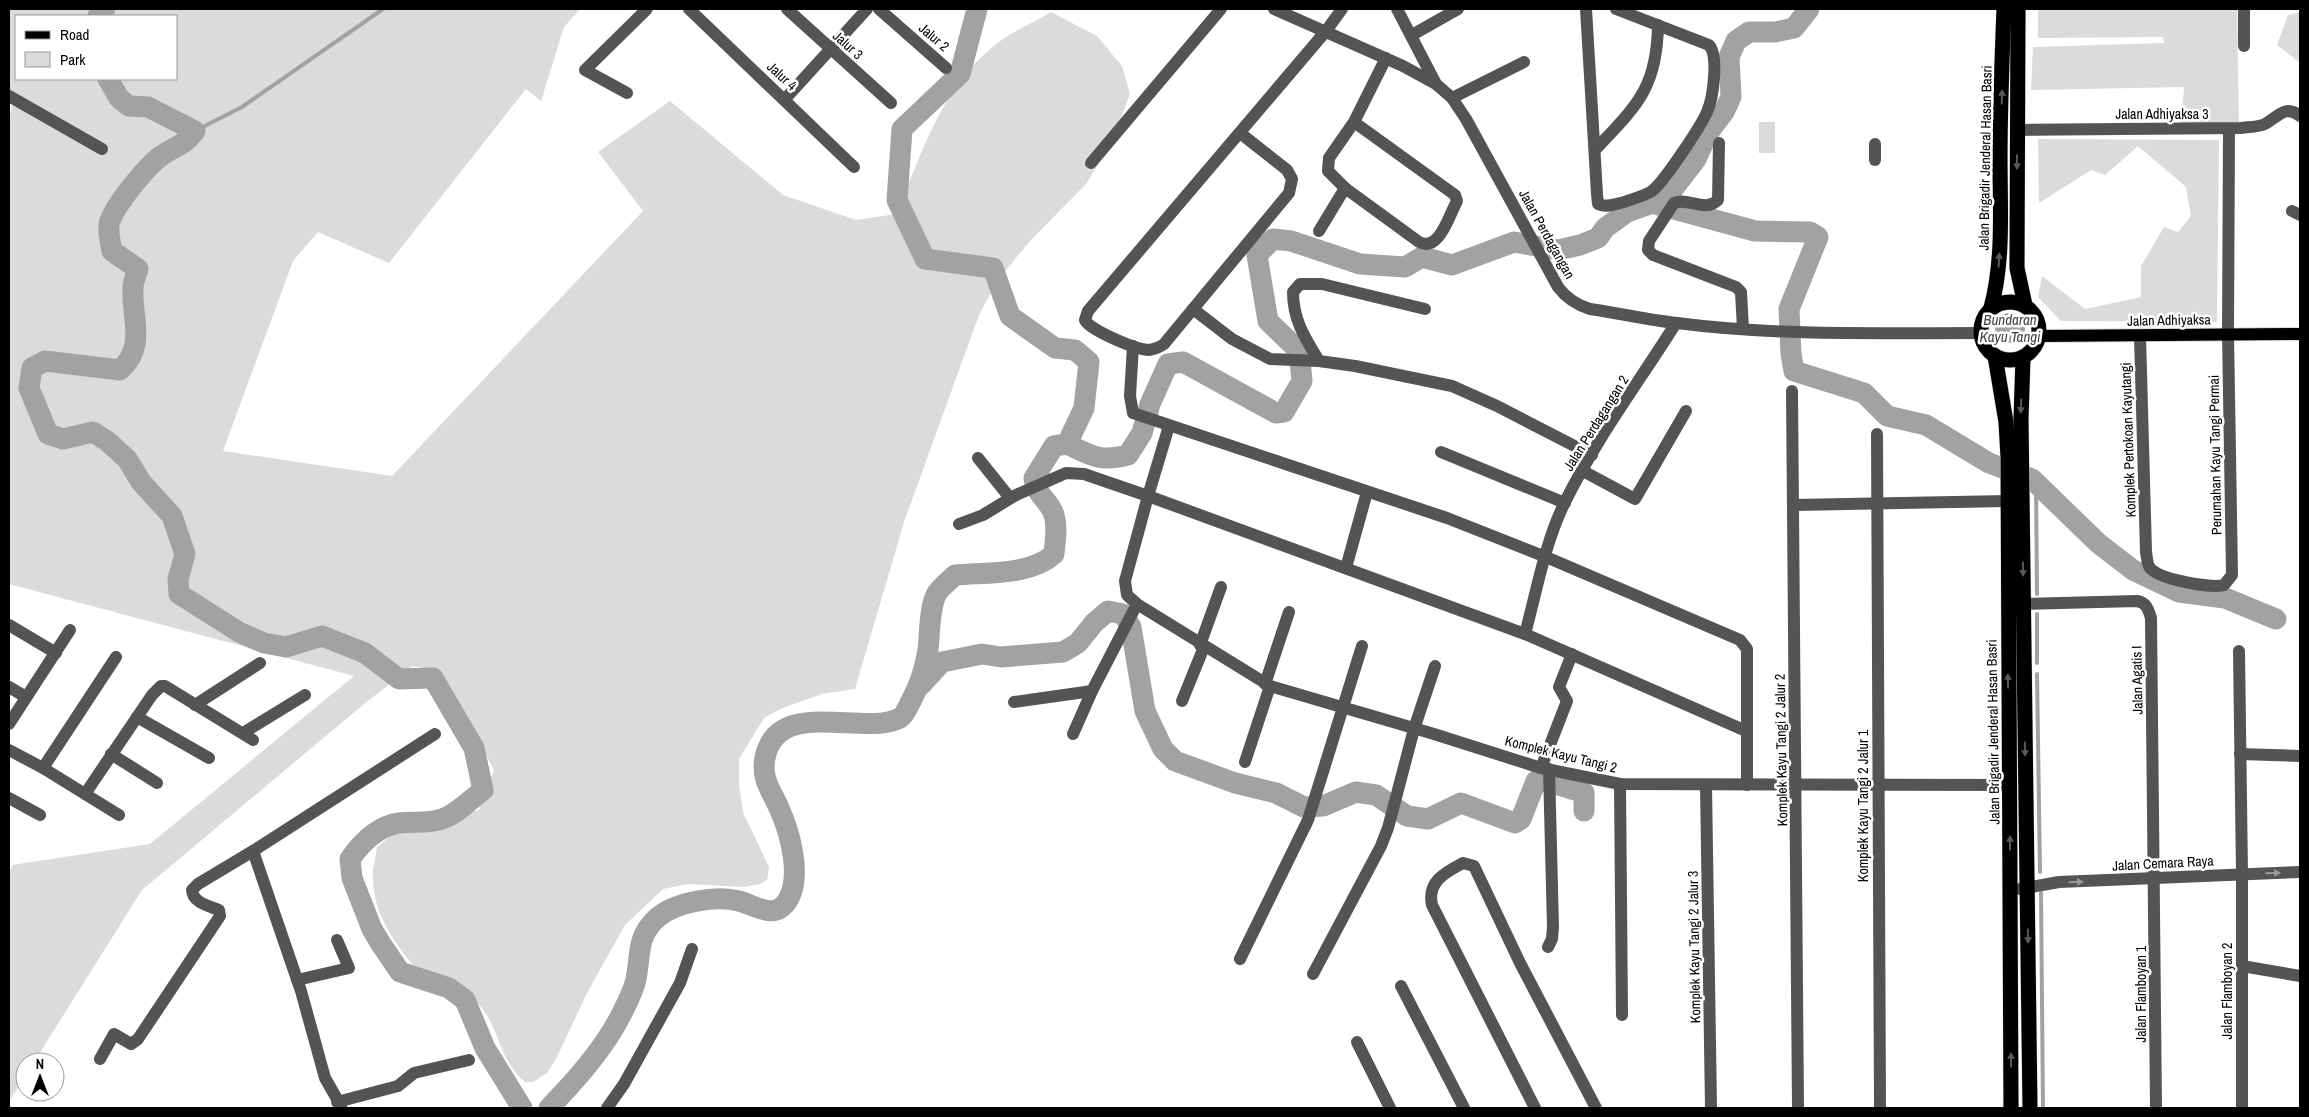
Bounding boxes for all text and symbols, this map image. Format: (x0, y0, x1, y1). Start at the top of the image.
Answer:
legend (15, 15, 178, 80)
street label: Jalur 2 (915, 19, 953, 55)
text: Road (60, 24, 89, 45)
street label: Jalur 3 (829, 27, 867, 63)
text: Park (60, 49, 86, 70)
street label: Jalur 4 (763, 58, 801, 95)
street label: Jalan Brigadir Jenderal Hasan Basri (1974, 65, 1996, 251)
one-way arrow (1998, 89, 2006, 105)
street label: Jalan Adhiyaksa 3 (2115, 105, 2209, 123)
one-way arrow (2013, 155, 2021, 171)
street label: Jalan Perdagangan (1515, 186, 1579, 282)
one-way arrow (1995, 252, 2003, 268)
water label: Bundaran Kayu Tangi (1980, 309, 2041, 347)
street label: Jalan Adhiyaksa (2127, 310, 2212, 330)
street label: Komplek Pertokoan Kayutangi (2116, 362, 2140, 518)
street label: Jalan Perdagangan 2 (1559, 372, 1633, 474)
street label: Perumahan Kayu Tangi Permai (2205, 375, 2225, 535)
one-way arrow (2017, 398, 2025, 414)
one-way arrow (2019, 561, 2027, 577)
street label: Jalan Brigadir Jenderal Hasan Basri (1982, 639, 2004, 825)
street label: Jalan Agatis I (2127, 645, 2147, 715)
one-way arrow (2004, 672, 2012, 688)
street label: Komplek Kayu Tangi 2 Jalur 2 (1771, 674, 1791, 826)
street label: Komplek Kayu Tangi 2 Jalur 1 (1854, 729, 1872, 882)
street label: Komplek Kayu Tangi 2 (1503, 731, 1619, 777)
one-way arrow (2021, 741, 2029, 757)
one-way arrow (2006, 835, 2014, 851)
street label: Jalan Cemara Raya (2112, 851, 2215, 875)
one-way arrow (2266, 869, 2282, 877)
street label: Komplek Kayu Tangi 2 Jalur 3 (1684, 871, 1704, 1023)
one-way arrow (2068, 877, 2084, 885)
one-way arrow (2024, 928, 2032, 944)
street label: Jalan Flamboyan 2 (2218, 943, 2236, 1040)
street label: Jalan Flamboyan 1 (2132, 945, 2150, 1043)
one-way arrow (2007, 1051, 2015, 1067)
north arrow (15, 1052, 65, 1102)
text: N (36, 1055, 44, 1073)

